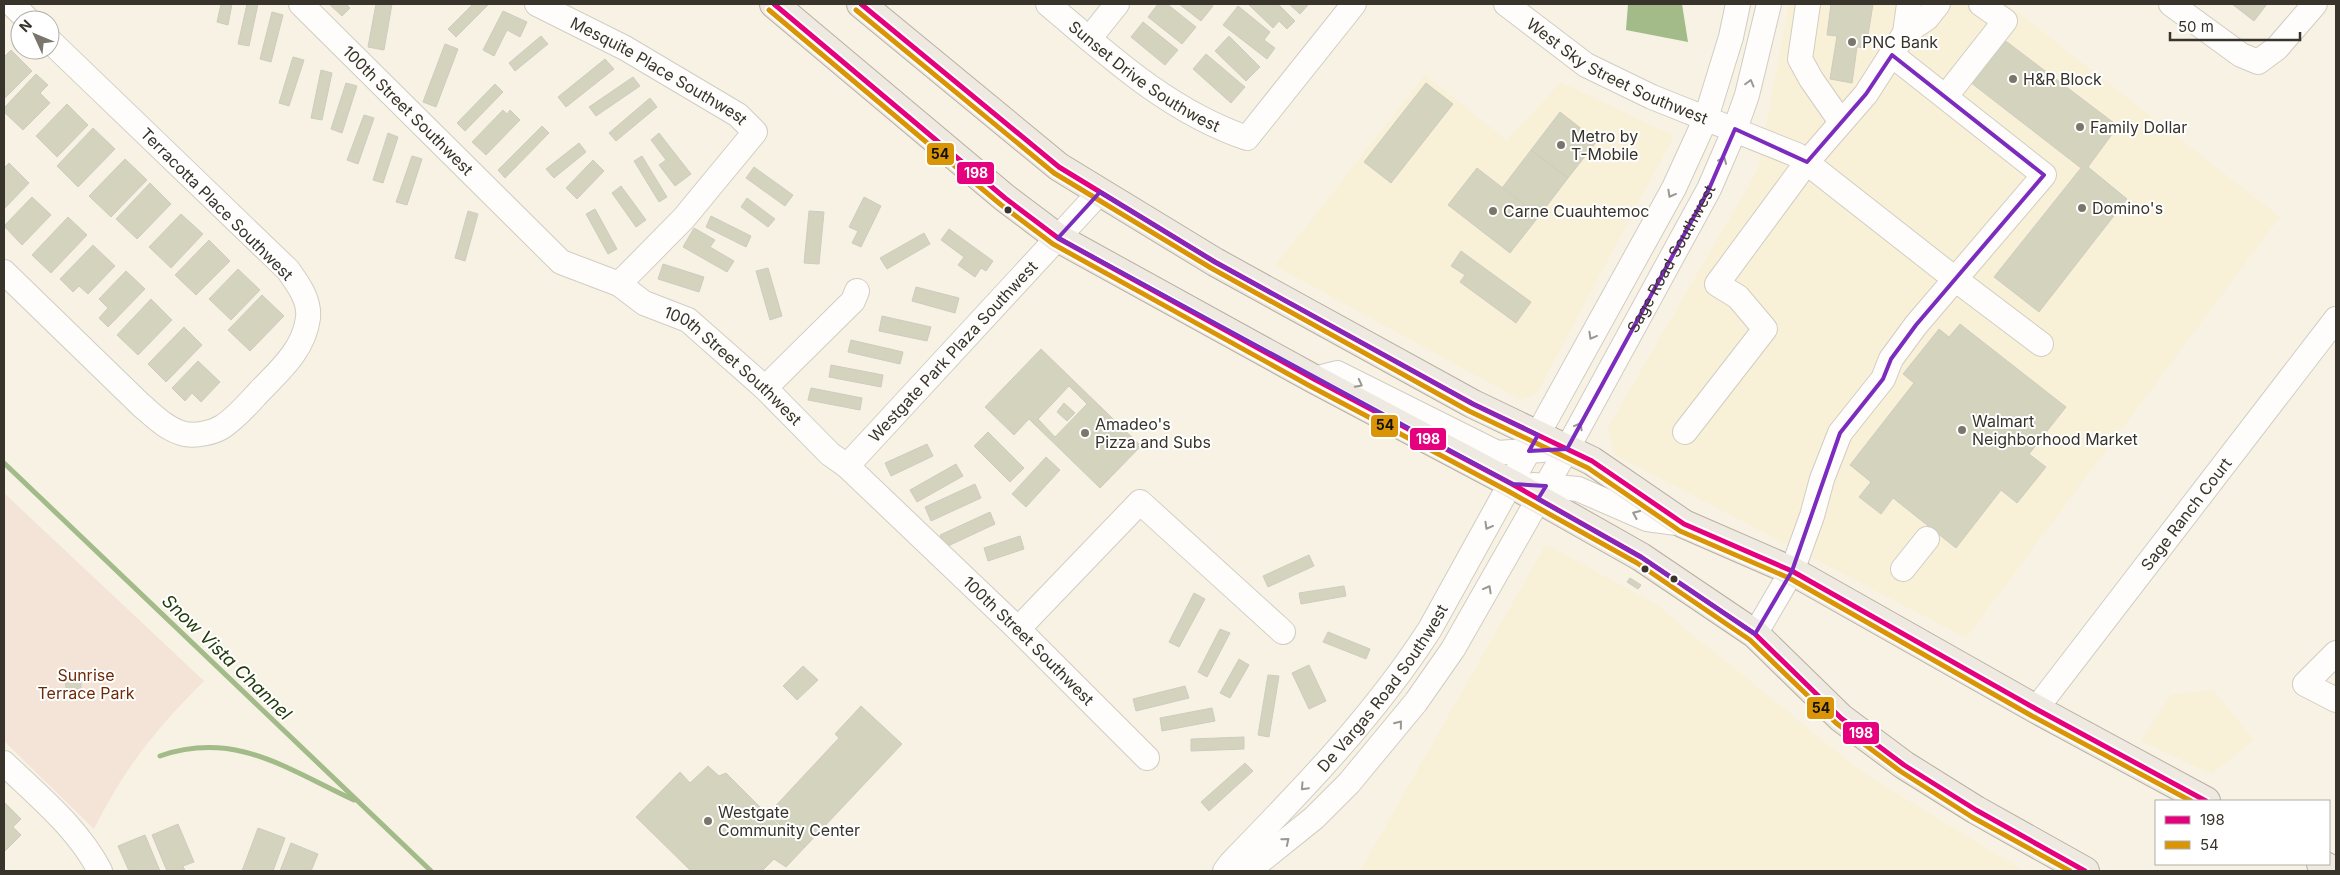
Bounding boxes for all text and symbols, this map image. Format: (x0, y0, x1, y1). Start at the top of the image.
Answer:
north arrow (10, 10, 60, 60)
scale bar (2170, 10, 2300, 42)
street label: Mesquite Place Southwest (567, 12, 752, 129)
street label: West Sky Street Southwest (1523, 13, 1711, 128)
text: N (15, 16, 35, 35)
street label: Sunset Drive Southwest (1065, 16, 1223, 136)
text: 50 m (2178, 17, 2214, 36)
place label: PNC Bank (1862, 32, 1938, 52)
marker: PNC Bank (1846, 36, 1858, 48)
street label: 100th Street Southwest (339, 41, 478, 179)
place label: H&R Block (2023, 69, 2102, 89)
marker: H&R Block (2007, 73, 2019, 85)
one-way arrow (1745, 79, 1755, 87)
place label: Family Dollar (2090, 117, 2187, 137)
marker: Family Dollar (2074, 121, 2086, 133)
street label: Terracotta Place Southwest (136, 123, 298, 285)
place label: Metro by T-Mobile (1571, 126, 1638, 164)
marker: Metro by T-Mobile (1555, 139, 1567, 151)
line badge: 54 (926, 142, 955, 166)
text: 54 (931, 145, 949, 162)
one-way arrow (1716, 156, 1727, 165)
line badge: 198 (956, 161, 995, 185)
text: 198 (964, 164, 988, 181)
street label: Sage Road Southwest (1622, 182, 1720, 336)
one-way arrow (1667, 188, 1677, 197)
place label: Domino's (2092, 198, 2163, 218)
place label: Carne Cuauhtemoc (1503, 201, 1649, 221)
marker: Domino's (2076, 202, 2088, 214)
unlabelled marker (1003, 205, 1013, 215)
marker: Carne Cuauhtemoc (1487, 205, 1499, 217)
street label: Westgate Park Plaza Southwest (864, 257, 1041, 446)
street label: 100th Street Southwest (661, 302, 806, 429)
one-way arrow (1589, 331, 1599, 340)
one-way arrow (1354, 378, 1363, 388)
place label: Walmart Neighborhood Market (1972, 411, 2138, 449)
place label: Amadeo's Pizza and Subs (1095, 414, 1211, 452)
line badge: 54 (1370, 414, 1399, 438)
text: 54 (1376, 416, 1394, 433)
one-way arrow (1573, 422, 1583, 431)
marker: Walmart Neighborhood Market (1956, 424, 1968, 436)
marker: Amadeo's Pizza and Subs (1079, 427, 1091, 439)
line badge: 198 (1409, 427, 1447, 451)
text: 198 (1416, 430, 1440, 447)
street label: Sage Ranch Court (2136, 454, 2236, 574)
one-way arrow (1632, 510, 1641, 521)
one-way arrow (1484, 521, 1494, 530)
unlabelled marker (1640, 564, 1650, 574)
street label: 100th Street Southwest (959, 572, 1098, 709)
unlabelled marker (1669, 574, 1679, 584)
one-way arrow (1482, 585, 1492, 594)
water label: Snow Vista Channel (158, 590, 296, 725)
street label: De Vargas Road Southwest (1313, 601, 1452, 776)
park label: Sunrise Terrace Park (38, 665, 135, 703)
line badge: 54 (1806, 696, 1835, 720)
text: 54 (1812, 699, 1830, 716)
one-way arrow (1393, 721, 1402, 730)
line badge: 198 (1842, 721, 1880, 745)
text: 198 (1849, 724, 1873, 741)
one-way arrow (1301, 781, 1310, 790)
legend (2155, 800, 2330, 865)
place label: Westgate Community Center (718, 802, 860, 840)
text: 198 (2200, 810, 2225, 829)
marker: Westgate Community Center (702, 815, 714, 827)
text: 54 (2200, 835, 2219, 854)
one-way arrow (1280, 838, 1289, 846)

